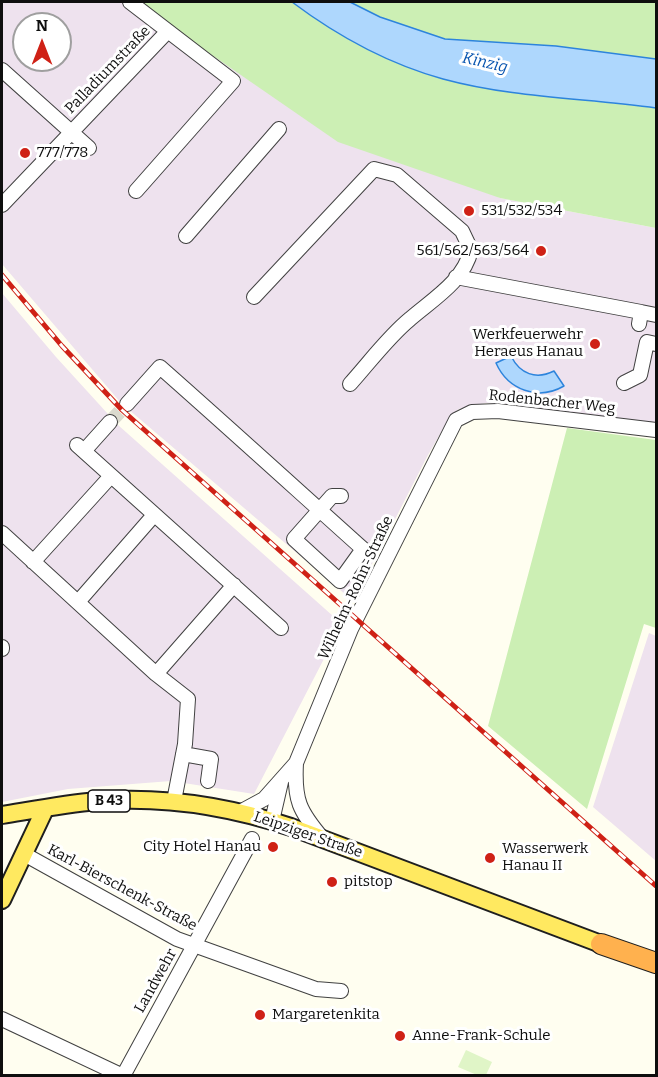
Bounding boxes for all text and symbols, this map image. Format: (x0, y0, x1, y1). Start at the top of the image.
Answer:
north arrow (12, 12, 72, 72)
text: N (36, 16, 48, 35)
street label: Palladiumstraße (62, 22, 154, 118)
water label: Kinzig (460, 48, 510, 78)
place label: 777/778 (37, 144, 88, 162)
marker: 777/778 (18, 146, 32, 160)
place label: 531/532/534 (481, 202, 562, 220)
marker: 531/532/534 (462, 204, 476, 218)
place label: 561/562/563/564 (416, 242, 529, 260)
marker: 561/562/563/564 (534, 244, 548, 258)
place label: Werkfeuerwehr Heraeus Hanau (473, 326, 583, 361)
marker: Werkfeuerwehr Heraeus Hanau (588, 337, 602, 351)
street label: Rodenbacher Weg (488, 386, 616, 418)
street label: Wilhelm-Rohn-Straße (315, 513, 397, 663)
road number: B 43 (88, 790, 130, 812)
street label: Leipziger Straße (251, 808, 365, 862)
place label: City Hotel Hanau (143, 838, 261, 856)
marker: City Hotel Hanau (266, 840, 280, 854)
place label: Wasserwerk Hanau II (502, 840, 588, 875)
street label: Karl-Bierschenk-Straße (44, 841, 200, 935)
marker: Wasserwerk Hanau II (483, 851, 497, 865)
place label: pitstop (344, 873, 393, 891)
marker: pitstop (325, 875, 339, 889)
street label: Landwehr (131, 946, 181, 1016)
place label: Margaretenkita (272, 1006, 380, 1024)
marker: Margaretenkita (253, 1008, 267, 1022)
place label: Anne-Frank-Schule (412, 1027, 550, 1045)
marker: Anne-Frank-Schule (393, 1029, 407, 1043)

